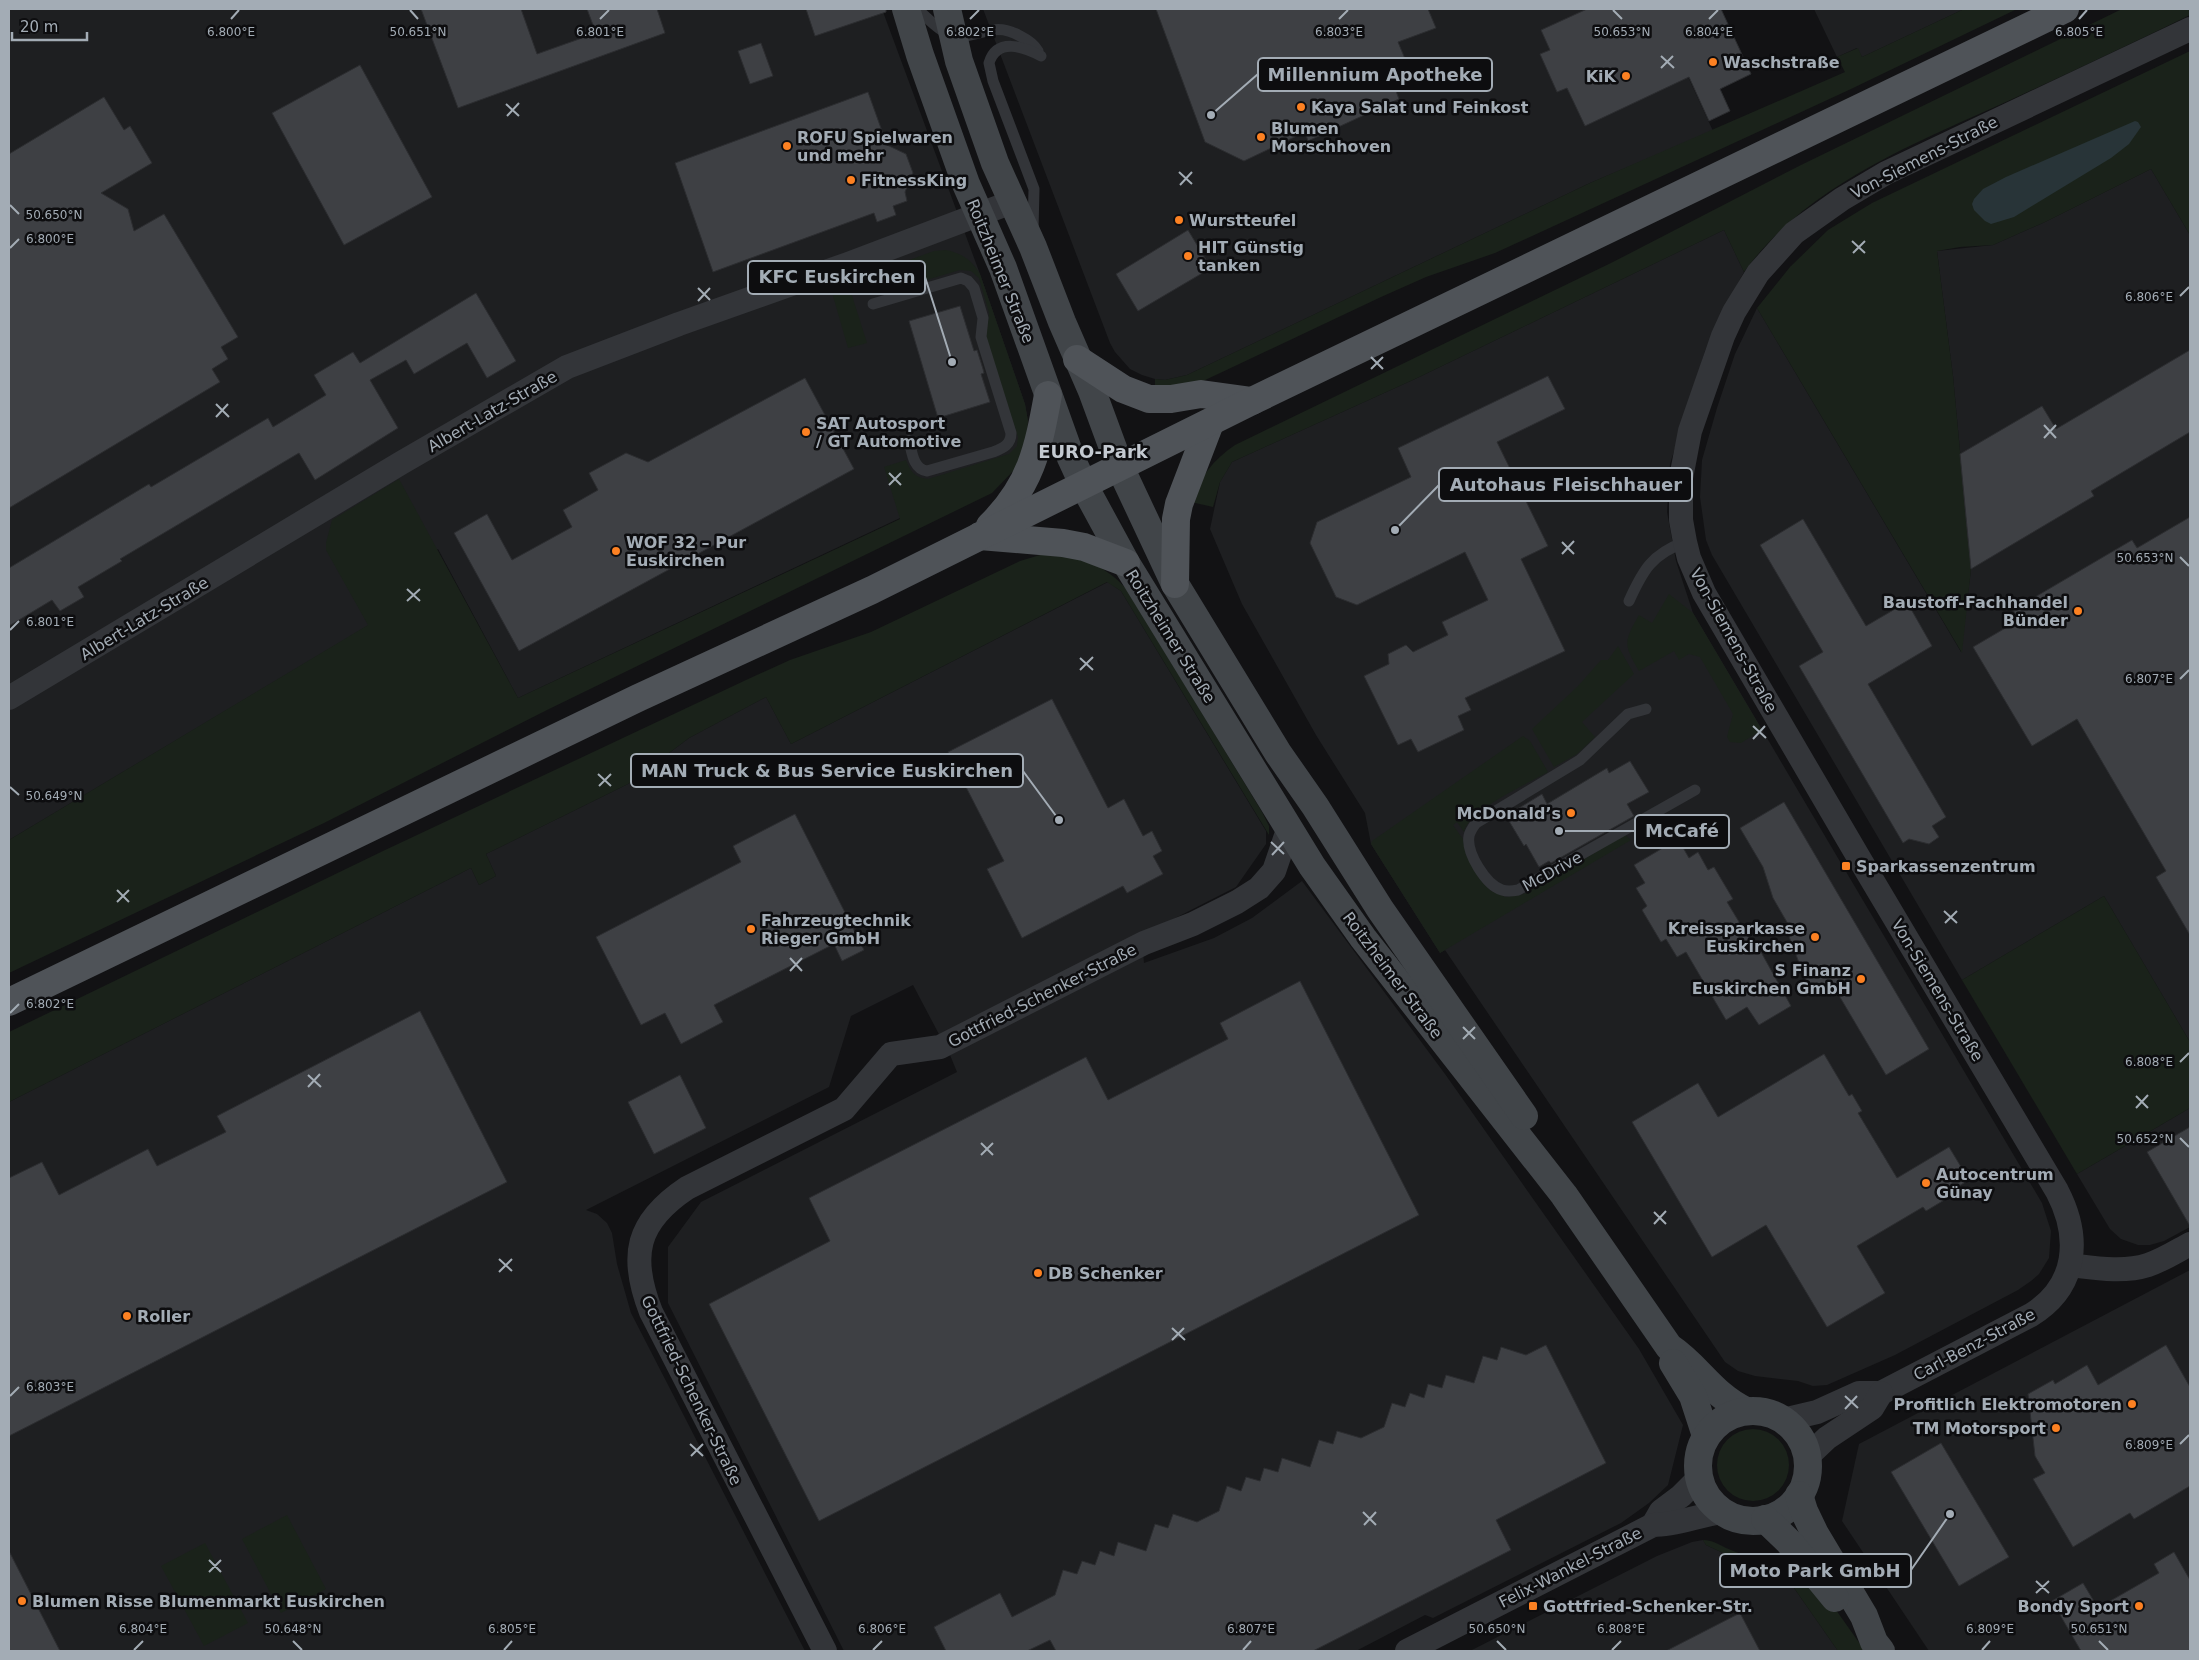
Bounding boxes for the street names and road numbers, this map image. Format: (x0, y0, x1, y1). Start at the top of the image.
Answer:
street label: Von-Siemens-Straße (1848, 112, 2001, 203)
street label: Roitzheimer Straße (963, 196, 1038, 346)
street label: Albert-Latz-Straße (424, 367, 560, 456)
street label: Von-Siemens-Straße (1686, 565, 1781, 716)
street label: Roitzheimer Straße (1122, 566, 1219, 706)
street label: Albert-Latz-Straße (77, 573, 212, 664)
street label: McDrive (1519, 847, 1585, 896)
street label: Roitzheimer Straße (1339, 908, 1446, 1042)
street label: Von-Siemens-Straße (1888, 916, 1988, 1065)
street label: Gottfried-Schenker-Straße (945, 940, 1140, 1051)
street label: Gottfried-Schenker-Straße (637, 1292, 746, 1488)
street label: Carl-Benz-Straße (1910, 1304, 2038, 1385)
street label: Felix-Wankel-Straße (1496, 1523, 1645, 1612)

